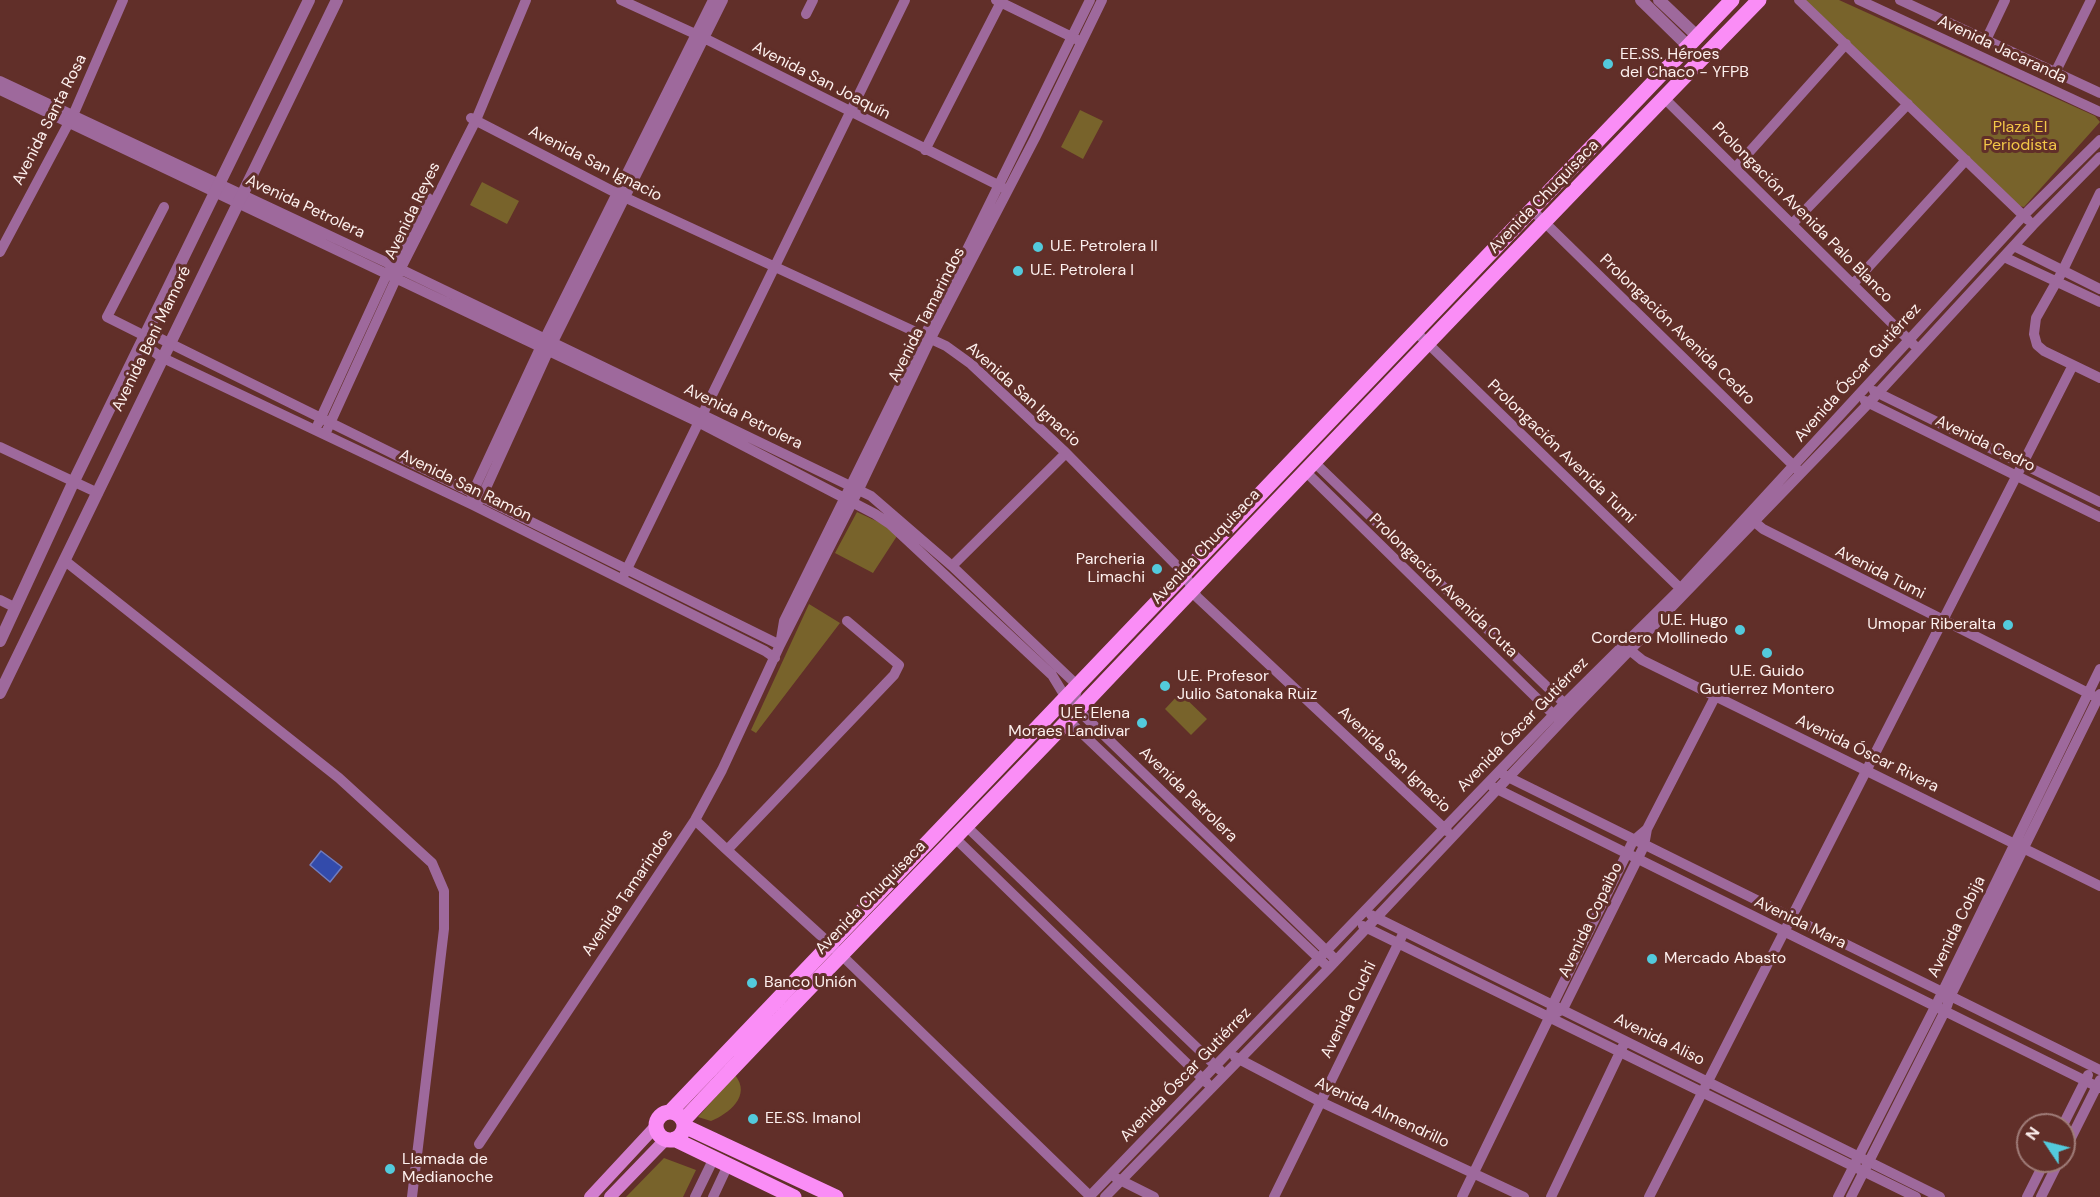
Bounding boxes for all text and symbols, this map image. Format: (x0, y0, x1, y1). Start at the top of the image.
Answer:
street label: Avenida Jacaranda (1934, 12, 2070, 88)
street label: Avenida San Joaquín (749, 38, 893, 124)
place label: EE.SS. Héroes del Chaco - YFPB (1620, 45, 1749, 83)
street label: Avenida Santa Rosa (9, 51, 91, 189)
marker: EE.SS. Héroes del Chaco - YFPB (1601, 57, 1615, 71)
park label: Plaza El Periodista (1983, 118, 2057, 156)
street label: Prolongación Avenida Palo Blanco (1708, 119, 1896, 307)
street label: Avenida San Ignacio (525, 122, 665, 206)
street label: Avenida Chuquisaca (1485, 136, 1603, 258)
street label: Avenida Reyes (381, 159, 445, 263)
street label: Avenida Petrolera (242, 171, 368, 243)
place label: U.E. Petrolera II (1050, 237, 1158, 257)
marker: U.E. Petrolera II (1031, 240, 1045, 254)
street label: Avenida Tamarindos (885, 244, 969, 386)
street label: Prolongación Avenida Cedro (1595, 251, 1759, 409)
place label: U.E. Petrolera I (1030, 261, 1134, 281)
street label: Avenida Beni Mamoré (108, 263, 196, 415)
marker: U.E. Petrolera I (1011, 264, 1025, 278)
street label: Avenida Óscar Gutiérrez (1791, 300, 1925, 446)
street label: Avenida San Ignacio (962, 339, 1084, 451)
street label: Prolongación Avenida Tumi (1483, 376, 1639, 528)
street label: Avenida Petrolera (681, 380, 805, 454)
street label: Avenida Cedro (1932, 412, 2038, 476)
street label: Avenida San Ramón (396, 446, 534, 526)
street label: Avenida Chuquisaca (1148, 485, 1264, 609)
street label: Prolongación Avenida Cuta (1365, 510, 1521, 662)
street label: Avenida Tumi (1832, 542, 1928, 604)
place label: Parcheria Limachi (1076, 550, 1145, 588)
marker: Parcheria Limachi (1150, 562, 1164, 576)
place label: U.E. Hugo Cordero Mollinedo (1591, 611, 1728, 649)
place label: Umopar Riberalta (1867, 615, 1996, 635)
marker: Umopar Riberalta (2001, 618, 2015, 632)
marker: U.E. Hugo Cordero Mollinedo (1733, 623, 1747, 637)
marker: U.E. Guido Gutierrez Montero (1760, 646, 1774, 660)
street label: Avenida Óscar Gutiérrez (1454, 654, 1592, 796)
place label: U.E. Guido Gutierrez Montero (1699, 662, 1835, 700)
place label: U.E. Profesor Julio Satonaka Ruiz (1177, 667, 1317, 705)
marker: U.E. Profesor Julio Satonaka Ruiz (1158, 679, 1172, 693)
street label: Avenida San Ignacio (1334, 703, 1454, 817)
place label: U.E. Elena Moraes Landivar (1008, 704, 1130, 742)
street label: Avenida Óscar Rivera (1792, 711, 1942, 797)
marker: U.E. Elena Moraes Landivar (1135, 716, 1149, 730)
street label: Avenida Petrolera (1135, 743, 1241, 847)
street label: Avenida Tamarindos (578, 826, 678, 960)
street label: Avenida Chuquisaca (812, 837, 930, 959)
street label: Avenida Copaibo (1555, 859, 1627, 981)
street label: Avenida Cobija (1924, 873, 1990, 981)
street label: Avenida Mara (1751, 893, 1849, 953)
place label: Mercado Abasto (1664, 949, 1786, 969)
marker: Mercado Abasto (1645, 952, 1659, 966)
street label: Avenida Cuchi (1317, 958, 1381, 1062)
place label: Banco Unión (764, 973, 857, 993)
marker: Banco Unión (745, 976, 759, 990)
street label: Avenida Óscar Gutiérrez (1117, 1004, 1255, 1146)
street label: Avenida Aliso (1611, 1010, 1707, 1070)
street label: Avenida Almendrillo (1312, 1073, 1452, 1153)
place label: EE.SS. Imanol (765, 1109, 861, 1129)
marker: EE.SS. Imanol (746, 1112, 760, 1126)
north arrow (2016, 1113, 2076, 1173)
text: N (2021, 1123, 2044, 1144)
place label: Llamada de Medianoche (402, 1150, 493, 1188)
marker: Llamada de Medianoche (383, 1162, 397, 1176)

